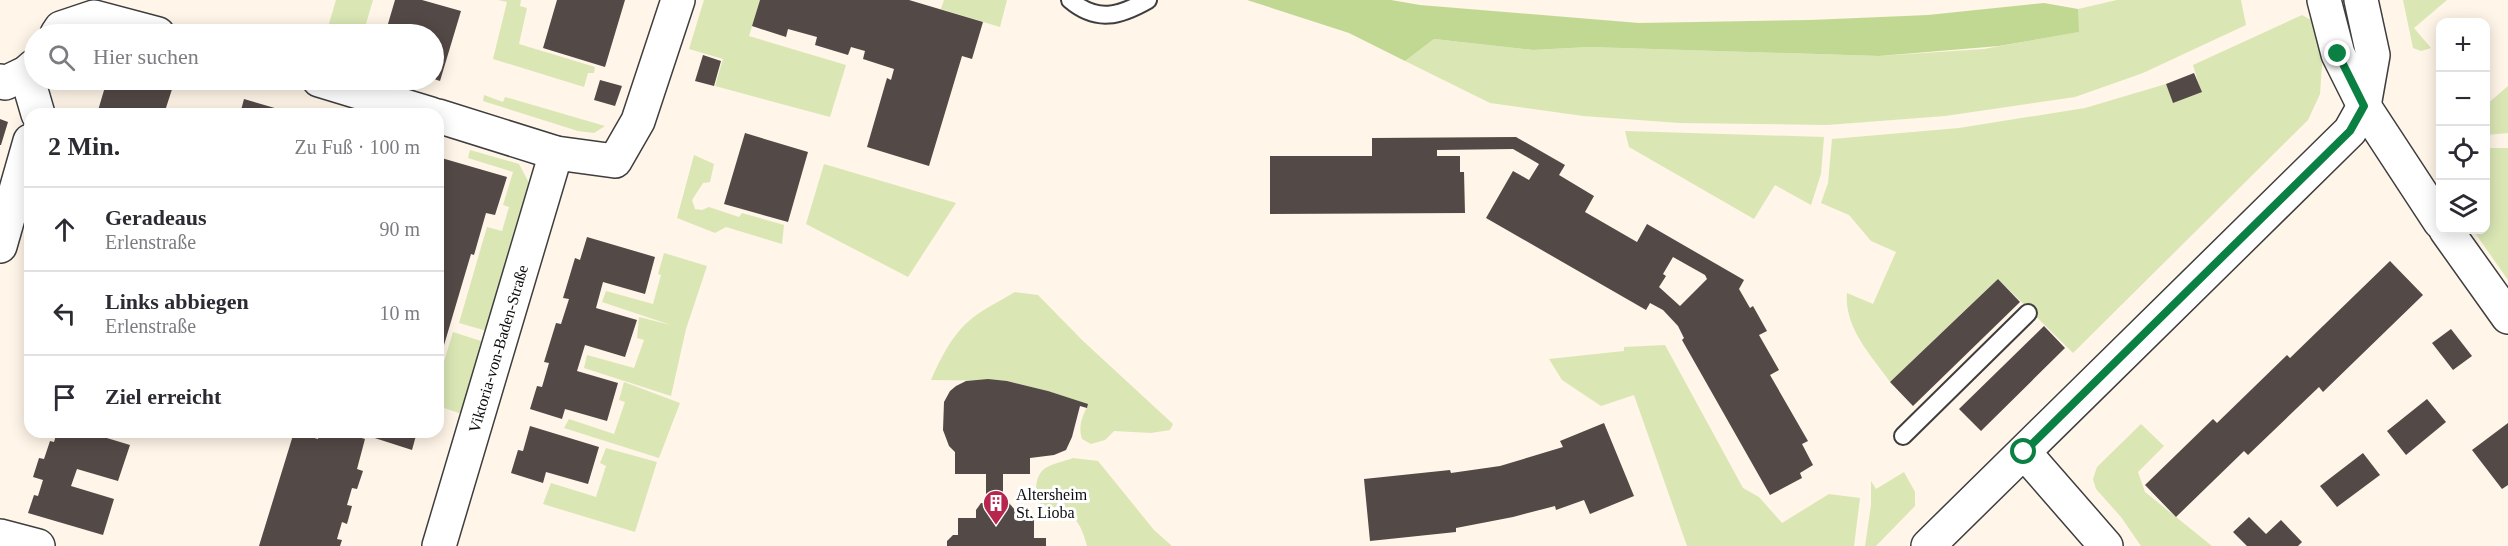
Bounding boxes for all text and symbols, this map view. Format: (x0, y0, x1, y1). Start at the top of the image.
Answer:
map controls (2436, 18, 2490, 234)
button: + (2436, 18, 2490, 72)
search box (24, 24, 444, 90)
route end (2324, 40, 2350, 66)
icon: search (45, 41, 78, 74)
text: Hier suchen (93, 44, 199, 69)
button: − (2436, 72, 2490, 126)
button: locate (2436, 126, 2490, 180)
text: 2 Min. (48, 132, 120, 161)
text: Zu Fuß · 100 m (294, 136, 420, 158)
button: layers (2436, 180, 2490, 234)
text: Geradeaus (105, 205, 206, 230)
icon: ahead (48, 213, 81, 246)
text: 90 m (379, 218, 420, 240)
text: Erlenstraße (105, 231, 196, 253)
street label: Viktoria-von-Baden-Straße (465, 263, 531, 435)
text: Links abbiegen (105, 289, 249, 314)
icon: left (48, 297, 81, 330)
text: 10 m (379, 302, 420, 324)
text: Erlenstraße (105, 315, 196, 337)
icon: arrive (48, 381, 81, 414)
text: Ziel erreicht (105, 384, 221, 409)
route start (2010, 438, 2036, 464)
place label: Altersheim St. Lioba (1016, 486, 1088, 521)
building icon: Altersheim St. Lioba (981, 488, 1011, 526)

